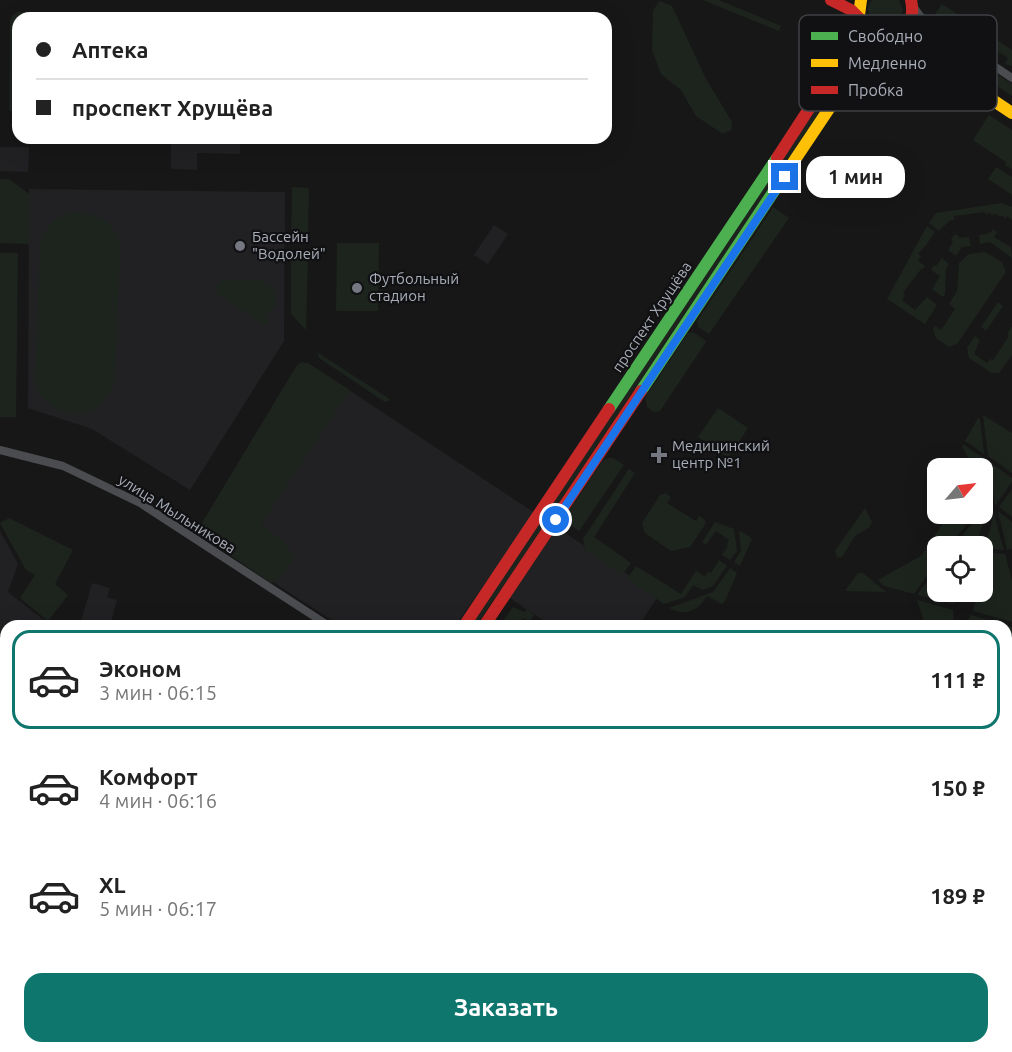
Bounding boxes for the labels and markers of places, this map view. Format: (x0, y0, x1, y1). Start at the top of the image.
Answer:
place label: Бассейн "Водолей" (252, 228, 326, 262)
marker: Бассейн "Водолей" (233, 239, 247, 253)
place label: Футбольный стадион (369, 270, 459, 304)
marker: Футбольный стадион (350, 281, 364, 295)
place label: Медицинский центр №1 (672, 437, 770, 471)
marker: Медицинский центр №1 (650, 446, 668, 464)

